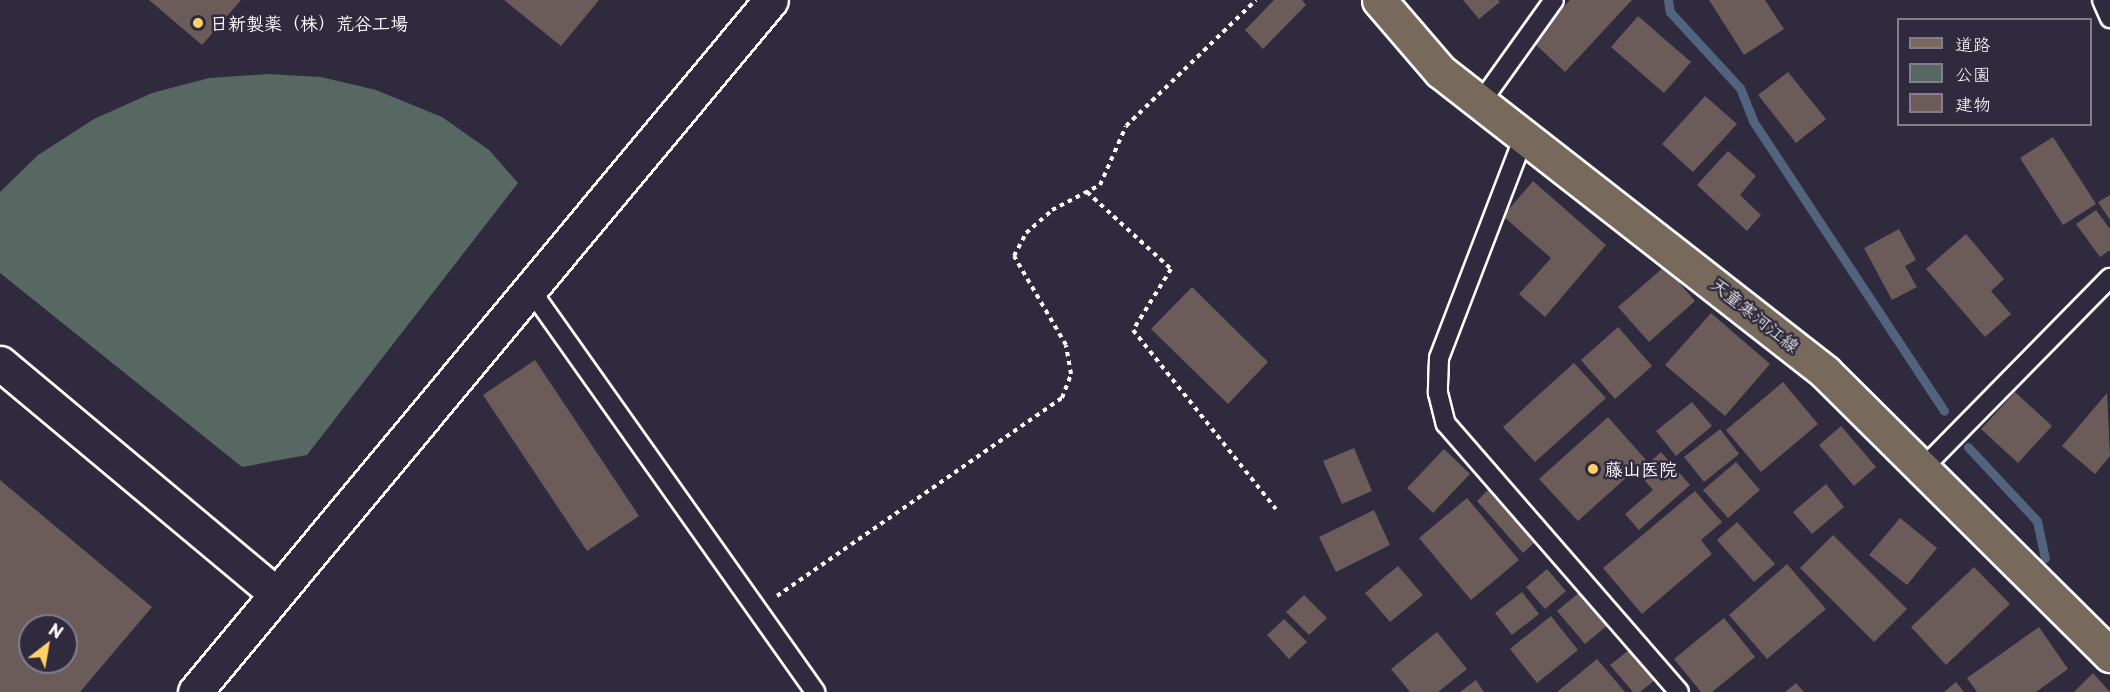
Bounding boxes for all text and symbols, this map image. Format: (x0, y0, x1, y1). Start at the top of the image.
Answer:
place label: 日新製薬（株）荒谷工場 (210, 12, 408, 34)
marker: 日新製薬（株）荒谷工場 (191, 16, 205, 30)
legend (1897, 18, 2092, 126)
text: 道路 (1955, 30, 1991, 57)
text: 公園 (1955, 60, 1991, 87)
text: 建物 (1955, 90, 1991, 117)
street label: 天童寒河江線 (1706, 273, 1804, 357)
place label: 藤山医院 (1605, 458, 1677, 480)
marker: 藤山医院 (1586, 462, 1600, 476)
north arrow (18, 614, 78, 674)
text: N (45, 617, 68, 644)

